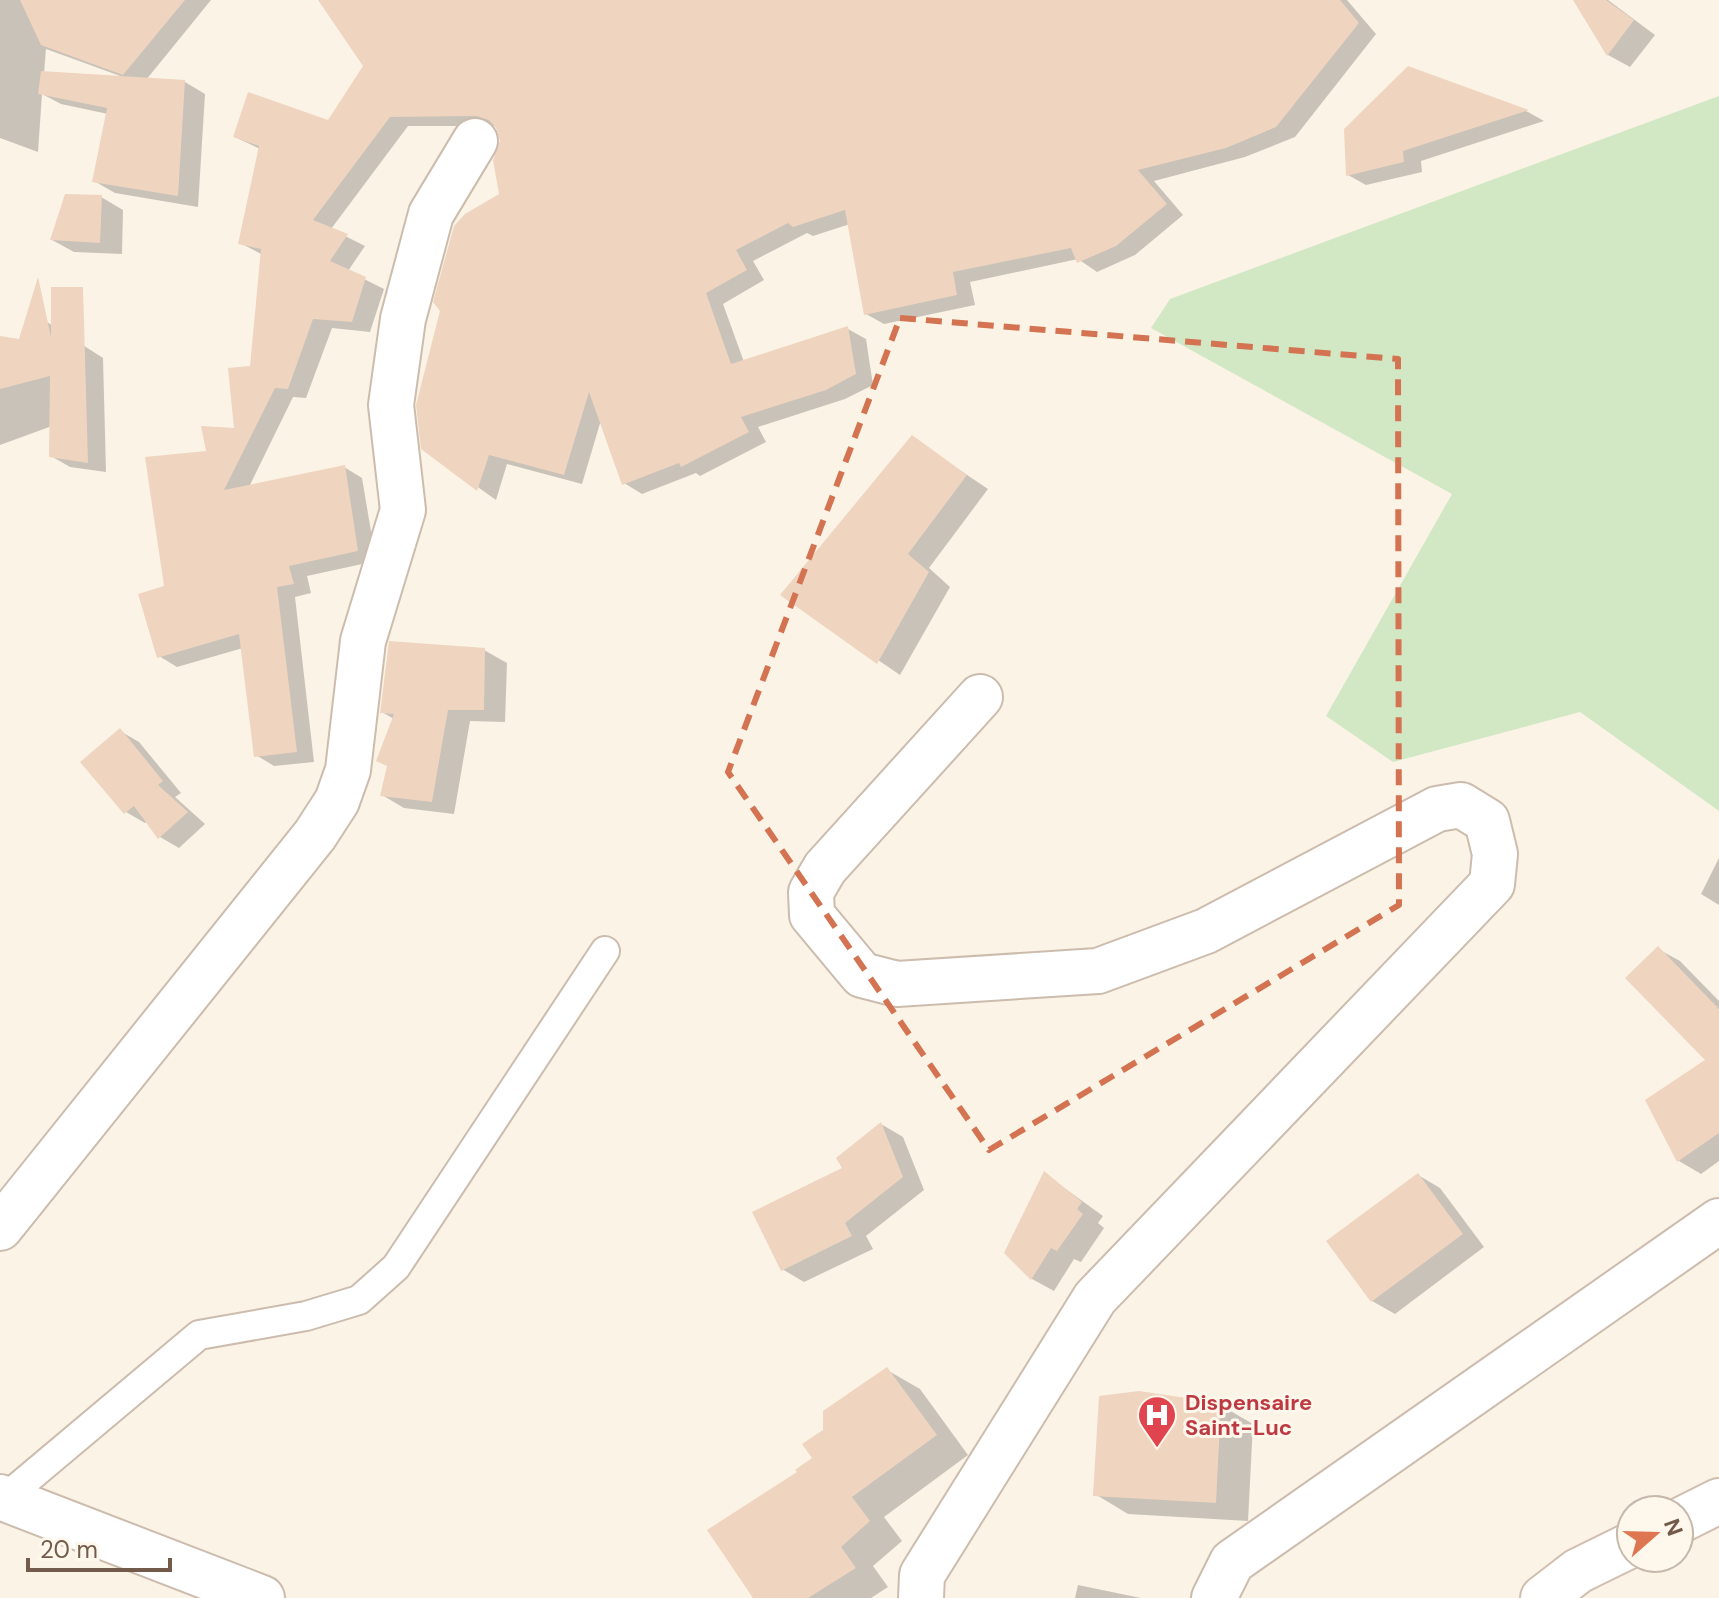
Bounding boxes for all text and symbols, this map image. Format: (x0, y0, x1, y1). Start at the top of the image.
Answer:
place label: Dispensaire Saint-Luc (1185, 1388, 1312, 1442)
hospital icon: Dispensaire Saint-Luc (1136, 1394, 1178, 1449)
north arrow (1615, 1494, 1695, 1574)
text: N (1657, 1515, 1690, 1540)
scale bar (28, 1522, 170, 1572)
text: 20 m (40, 1534, 98, 1565)

